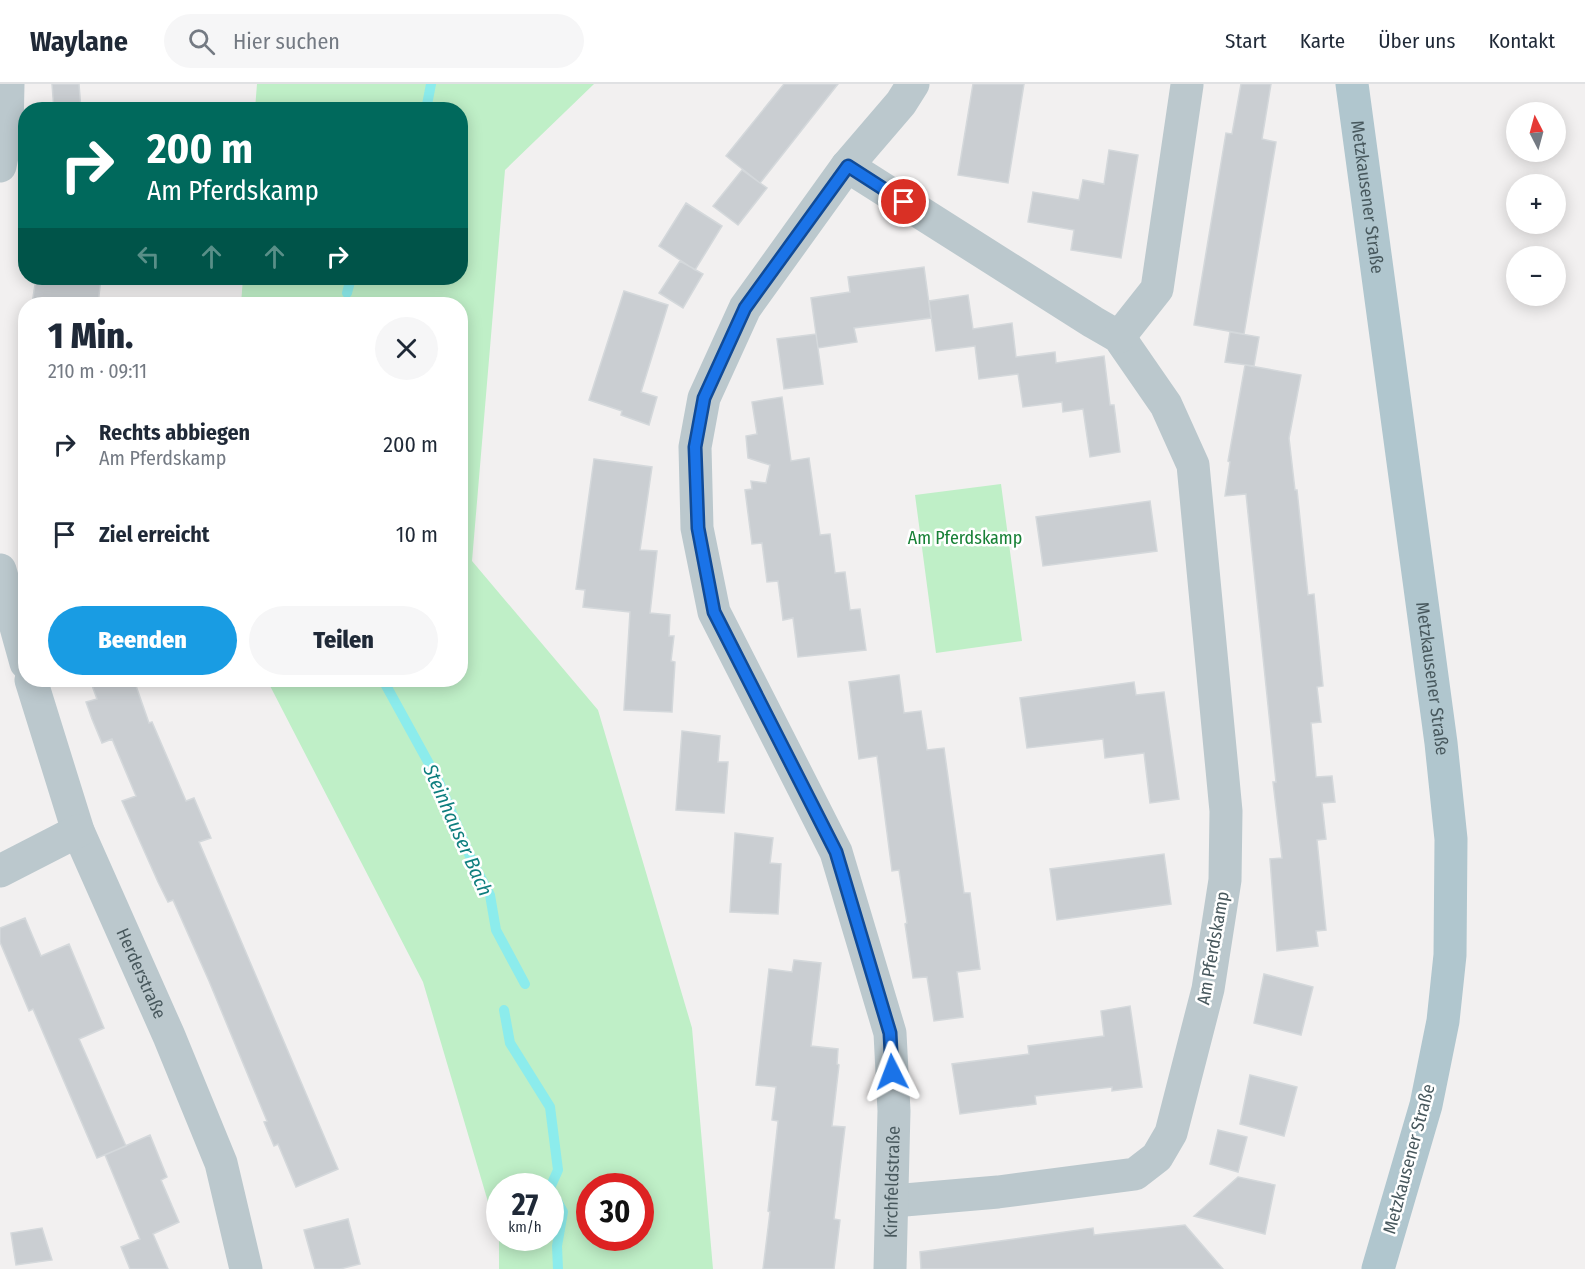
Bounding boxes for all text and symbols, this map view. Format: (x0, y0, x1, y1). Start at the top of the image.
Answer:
search box (164, 14, 584, 68)
text: Waylane (30, 25, 128, 58)
icon: search (185, 25, 218, 58)
text: Hier suchen (233, 28, 340, 55)
text: Start (1225, 28, 1267, 54)
text: Karte (1300, 28, 1345, 54)
text: Über uns (1378, 28, 1455, 54)
text: Kontakt (1488, 28, 1555, 54)
north arrow (1506, 102, 1566, 162)
map controls (1506, 102, 1566, 306)
street label: Metzkausener Straße (1346, 119, 1389, 275)
text: 200 m (147, 124, 253, 174)
icon: right (48, 126, 126, 204)
button: + (1506, 174, 1566, 234)
text: Am Pferdskamp (147, 175, 319, 207)
pin (878, 176, 929, 227)
icon: arrive (887, 185, 920, 218)
icon: left (132, 240, 165, 273)
icon: ahead (195, 240, 228, 273)
icon: ahead (258, 240, 291, 273)
icon: right (321, 240, 354, 273)
button: − (1506, 246, 1566, 306)
text: 1 Min. (48, 314, 133, 358)
button: close (375, 317, 438, 380)
text: 210 m · 09:11 (48, 359, 147, 383)
text: Rechts abbiegen (99, 419, 250, 446)
icon: right (48, 428, 81, 461)
text: 200 m (383, 431, 438, 458)
text: Am Pferdskamp (99, 446, 226, 470)
icon: arrive (48, 518, 81, 551)
text: Ziel erreicht (99, 521, 210, 548)
text: 10 m (396, 521, 438, 548)
park label: Am Pferdskamp (908, 527, 1022, 549)
street label: Metzkausener Straße (1411, 601, 1453, 756)
button: Beenden (48, 606, 237, 675)
button: Teilen (249, 606, 438, 675)
water label: Steinhauser Bach (418, 759, 498, 900)
street label: Am Pferdskamp (1192, 890, 1234, 1006)
street label: Herderstraße (112, 925, 171, 1022)
position arrow (860, 1040, 924, 1104)
street label: Metzkausener Straße (1378, 1081, 1440, 1236)
street label: Kirchfeldstraße (880, 1126, 905, 1238)
speed limit sign: 30 (576, 1173, 654, 1251)
text: 27 (512, 1187, 538, 1223)
text: km/h (508, 1218, 542, 1236)

